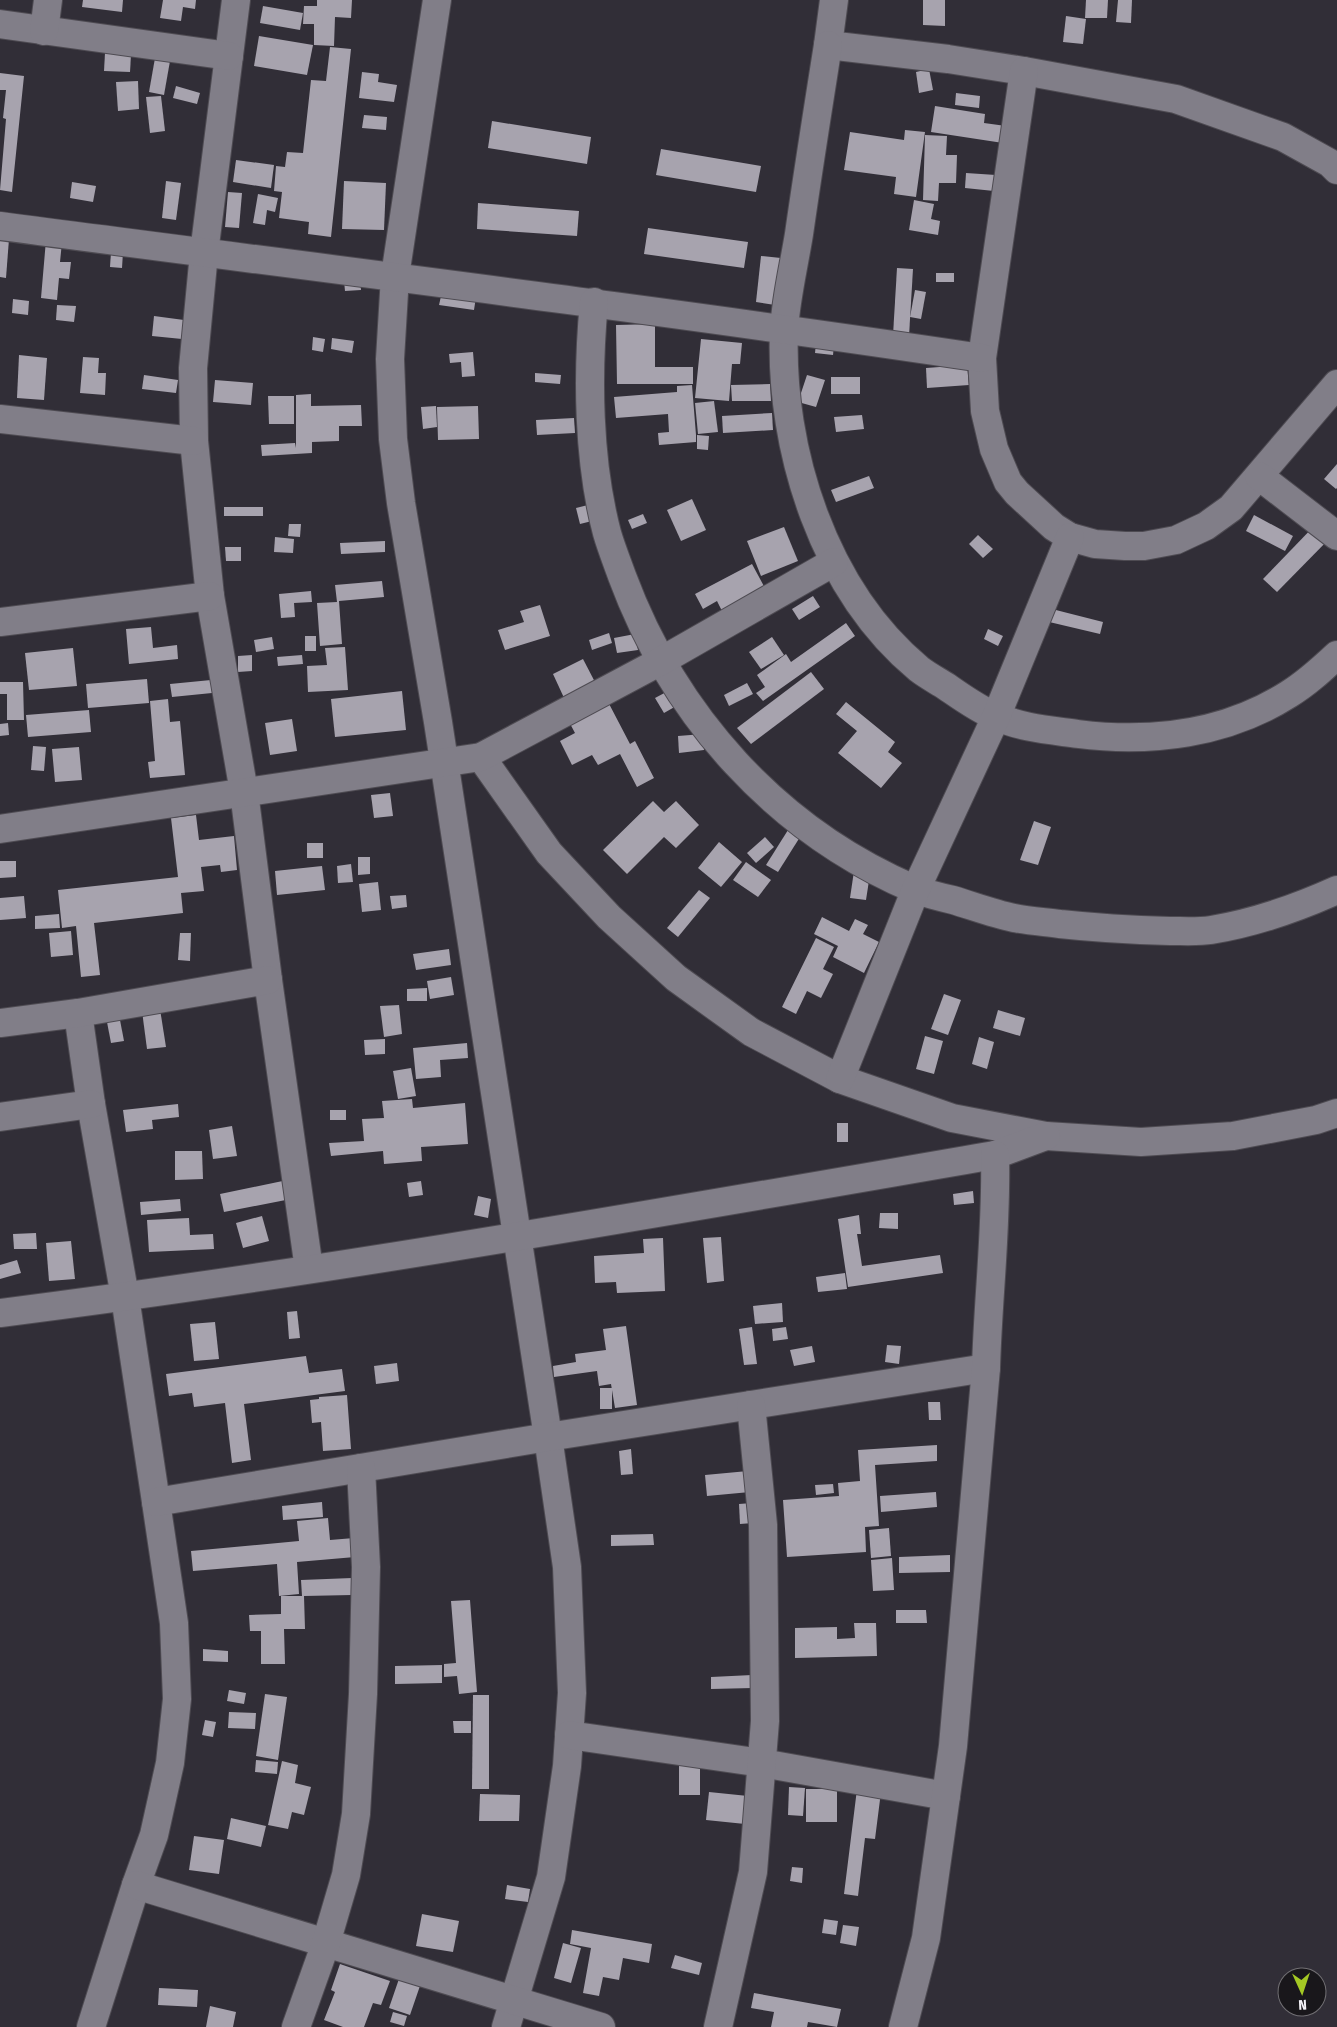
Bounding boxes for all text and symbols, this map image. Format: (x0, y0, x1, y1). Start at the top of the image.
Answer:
north arrow (1277, 1967, 1327, 2017)
text: N (1298, 1996, 1307, 2013)

